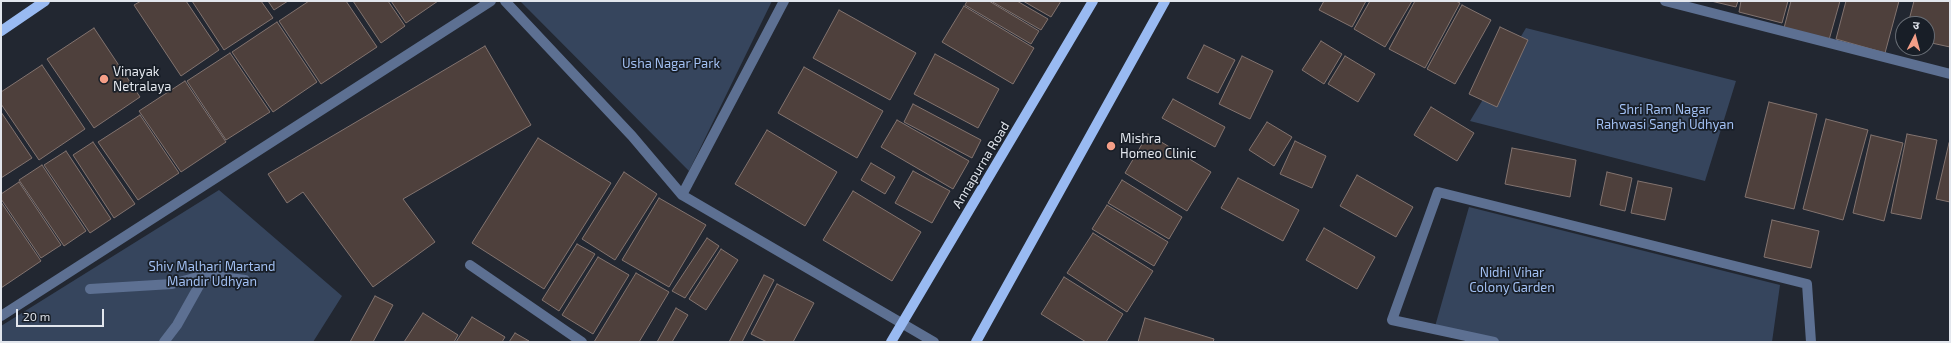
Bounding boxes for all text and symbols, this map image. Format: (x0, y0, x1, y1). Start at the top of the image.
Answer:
north arrow (1895, 16, 1935, 56)
text: उ (1912, 18, 1920, 31)
park label: Usha Nagar Park (622, 56, 720, 72)
place label: Vinayak Netralaya (113, 64, 171, 95)
marker: Vinayak Netralaya (98, 73, 110, 85)
park label: Shri Ram Nagar Rahwasi Sangh Udhyan (1596, 102, 1734, 133)
street label: Annapurna Road (949, 119, 1013, 211)
place label: Mishra Homeo Clinic (1120, 131, 1196, 162)
marker: Mishra Homeo Clinic (1105, 140, 1117, 152)
park label: Shiv Malhari Martand Mandir Udhyan (148, 259, 276, 290)
park label: Nidhi Vihar Colony Garden (1469, 265, 1555, 296)
scale bar (18, 301, 106, 327)
text: 20 m (23, 309, 50, 323)

